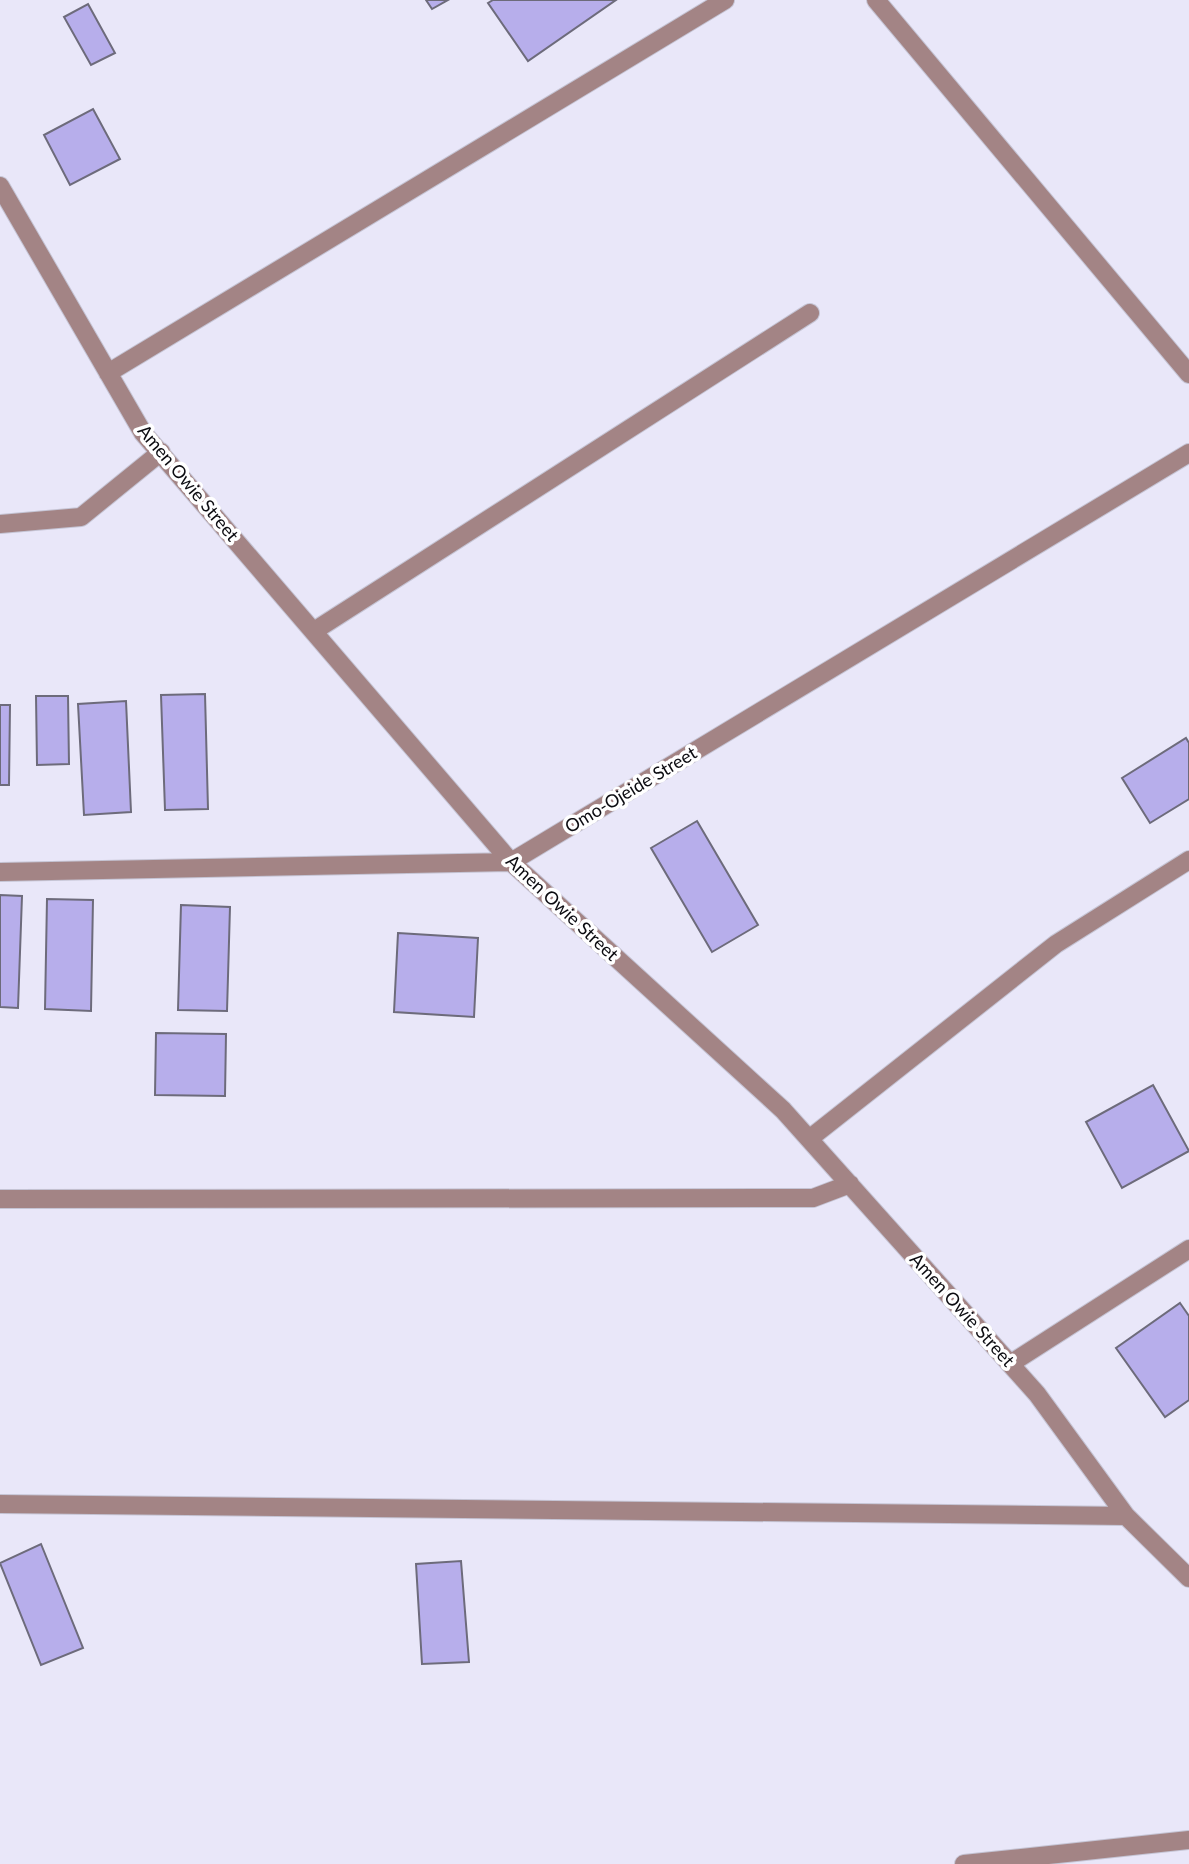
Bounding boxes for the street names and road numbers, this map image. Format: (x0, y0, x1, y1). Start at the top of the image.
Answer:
street label: Amen Owie Street (134, 420, 244, 546)
street label: Omo-Ojeide Street (561, 741, 701, 837)
street label: Amen Owie Street (502, 850, 624, 965)
street label: Amen Owie Street (906, 1248, 1020, 1371)

